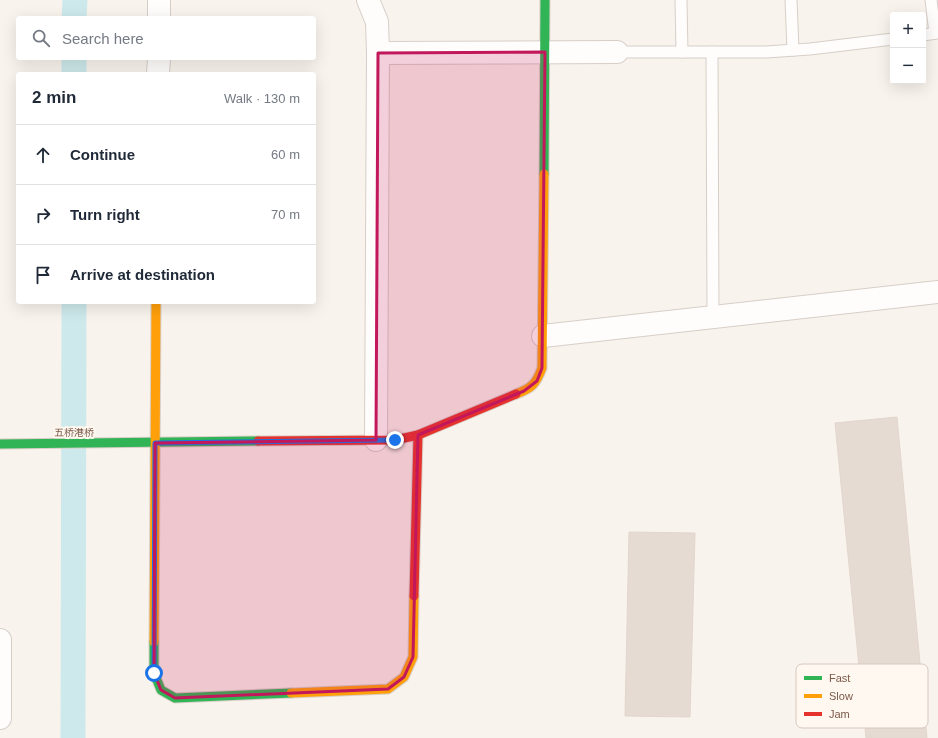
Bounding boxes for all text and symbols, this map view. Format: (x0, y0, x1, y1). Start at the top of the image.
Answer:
map controls (890, 12, 926, 84)
button: + (890, 12, 926, 48)
search box (16, 16, 316, 60)
icon: search (30, 27, 52, 49)
text: Search here (62, 30, 144, 47)
button: − (890, 48, 926, 84)
text: 2 min (32, 88, 76, 107)
text: Walk · 130 m (224, 91, 300, 106)
icon: ahead (32, 144, 54, 166)
text: Continue (70, 146, 135, 163)
text: 60 m (271, 147, 300, 162)
icon: right (32, 204, 54, 226)
text: Turn right (70, 206, 140, 223)
text: 70 m (271, 207, 300, 222)
icon: arrive (32, 264, 54, 286)
text: Arrive at destination (70, 266, 215, 283)
street label: 五桥港桥 (54, 427, 94, 438)
route end (386, 431, 404, 449)
route start (145, 664, 163, 682)
legend (796, 664, 928, 728)
text: Fast (829, 672, 850, 684)
text: Slow (829, 690, 853, 702)
text: Jam (829, 708, 850, 720)

